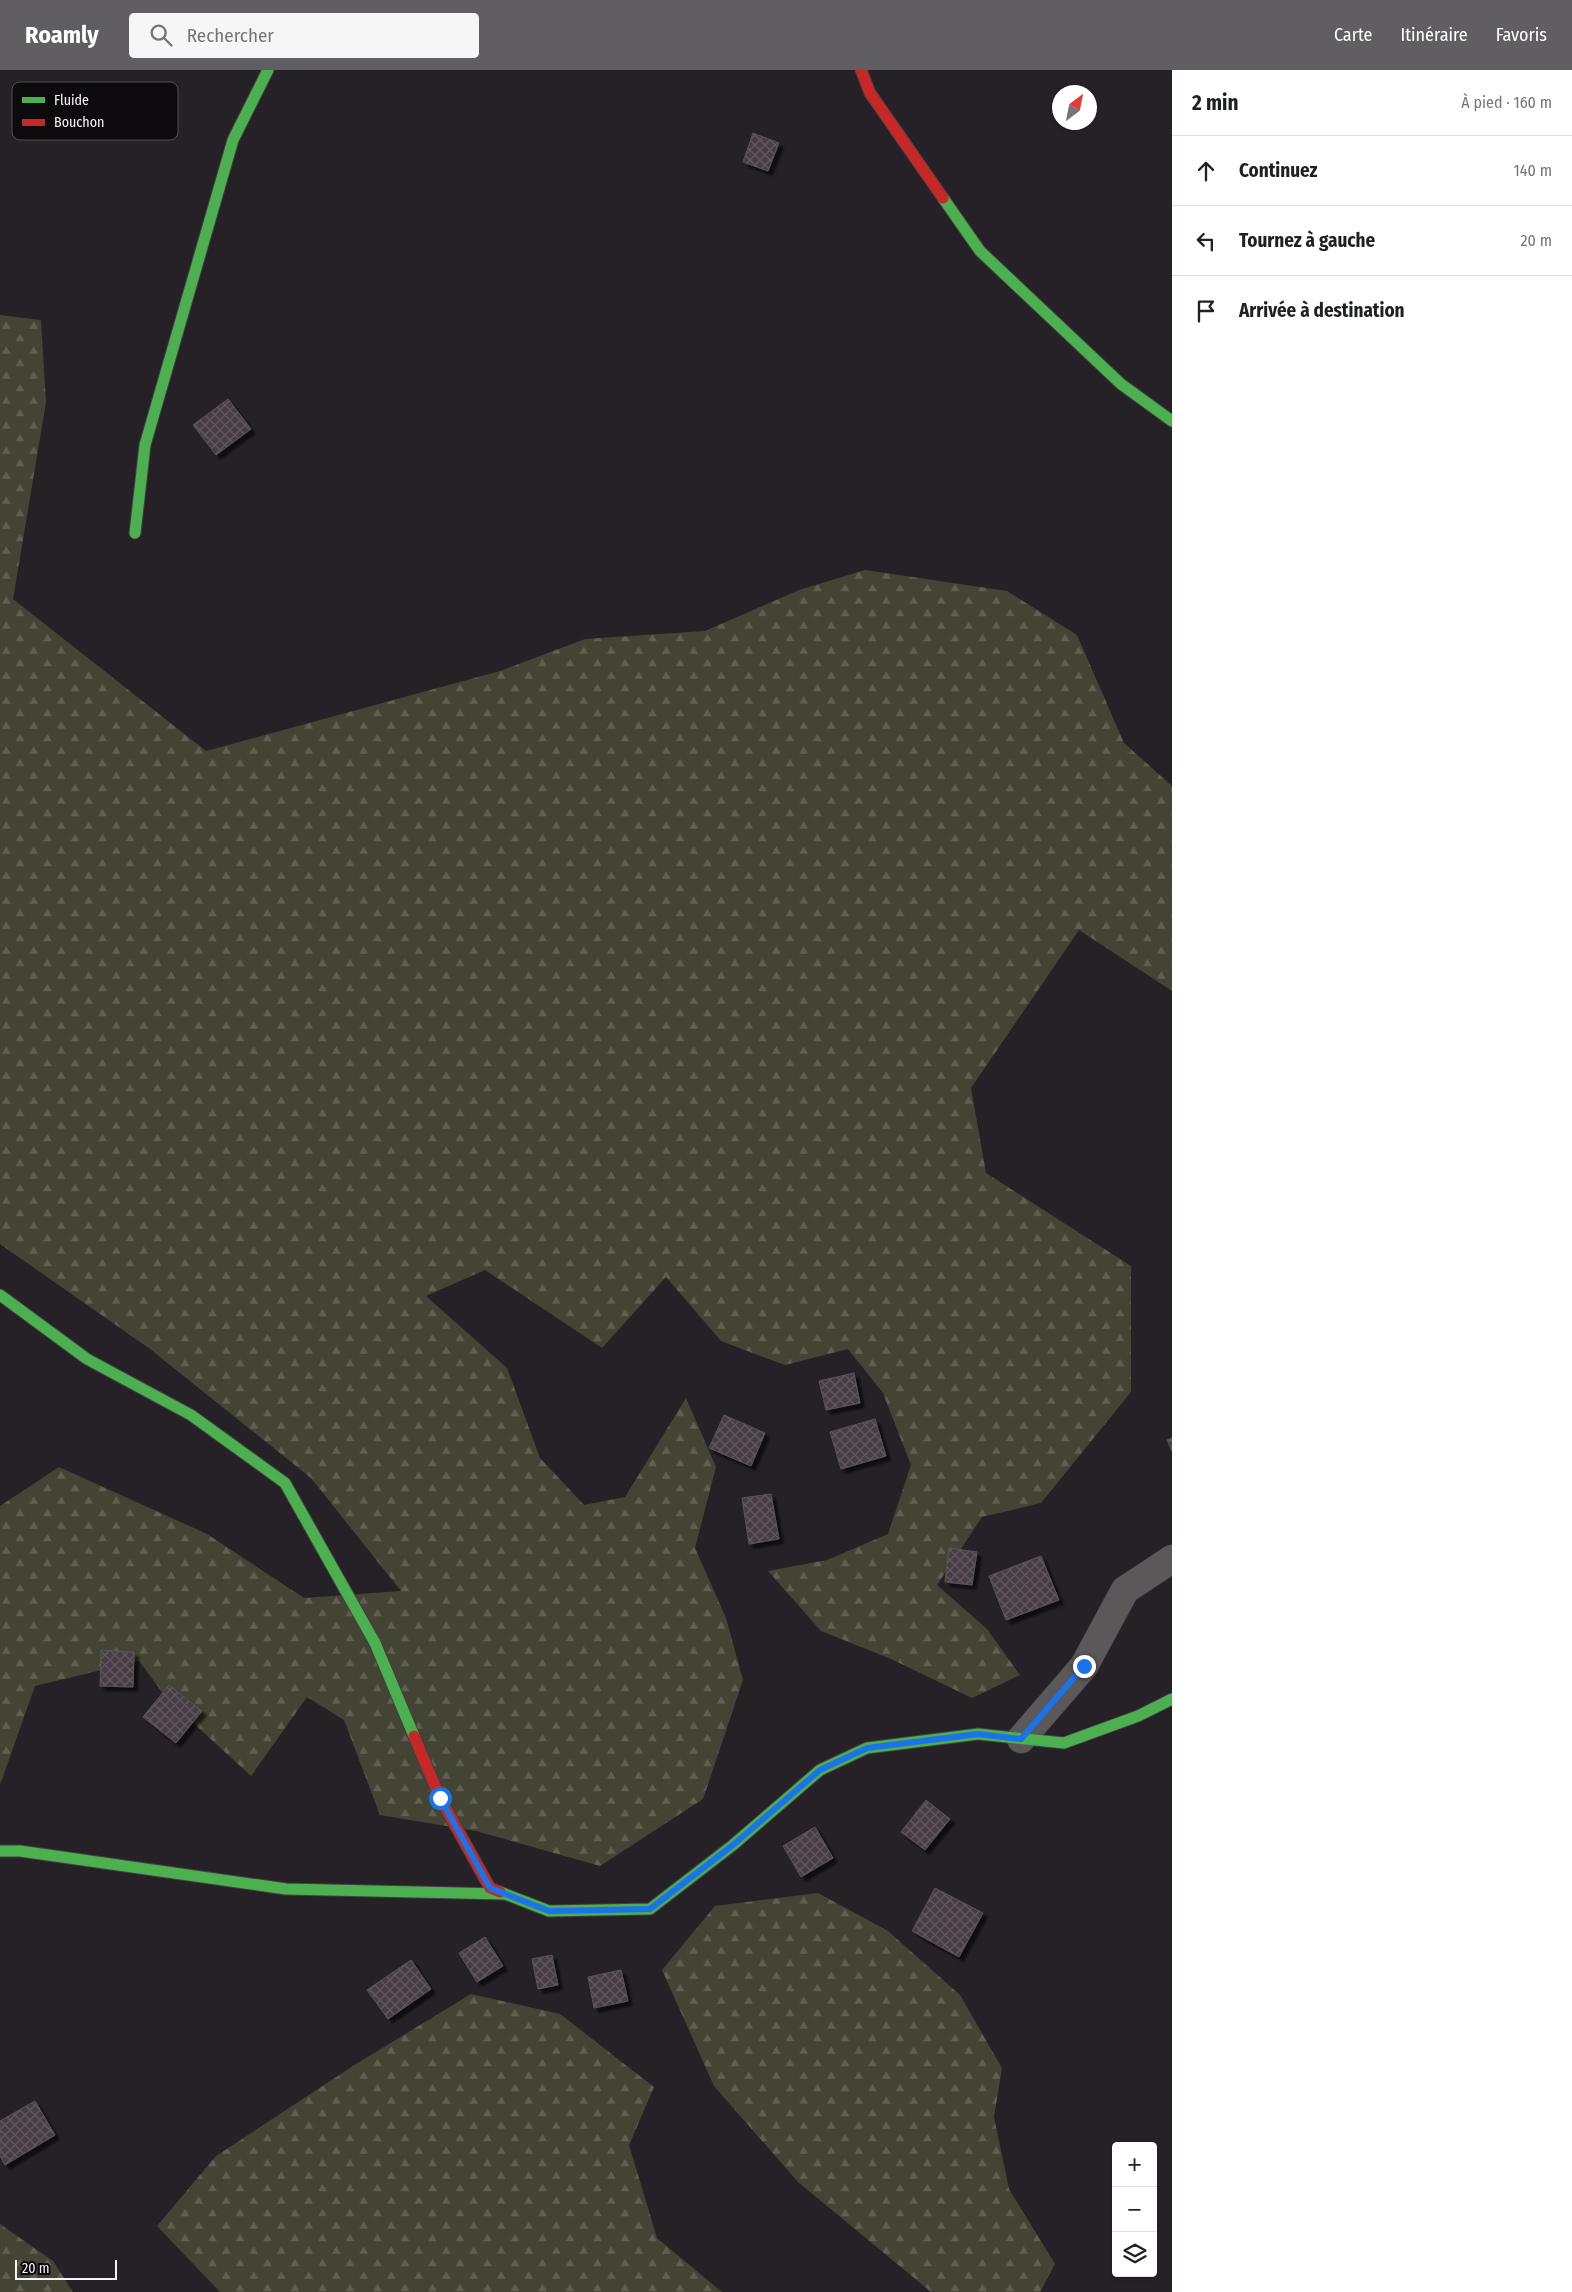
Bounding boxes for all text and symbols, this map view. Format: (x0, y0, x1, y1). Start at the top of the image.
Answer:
search box (129, 13, 479, 58)
text: Roamly (25, 21, 99, 49)
icon: search (147, 21, 175, 49)
text: Rechercher (187, 24, 274, 47)
text: Carte (1334, 24, 1372, 46)
text: Itinéraire (1400, 24, 1468, 46)
text: Favoris (1496, 24, 1547, 46)
legend (12, 82, 178, 140)
north arrow (1052, 85, 1097, 130)
text: 2 min (1192, 90, 1239, 116)
text: Fluide (54, 92, 89, 109)
text: À pied · 160 m (1461, 93, 1552, 112)
text: Bouchon (54, 114, 104, 131)
icon: ahead (1192, 157, 1220, 185)
text: Continuez (1239, 159, 1318, 182)
text: 140 m (1514, 161, 1552, 180)
icon: left (1192, 227, 1220, 255)
text: Tournez à gauche (1239, 229, 1375, 252)
text: 20 m (1521, 231, 1552, 250)
icon: arrive (1192, 297, 1220, 325)
text: Arrivée à destination (1239, 299, 1405, 322)
route end (1073, 1655, 1096, 1678)
route start (429, 1787, 452, 1810)
map controls (1112, 2142, 1157, 2277)
button: + (1112, 2142, 1157, 2187)
button: − (1112, 2187, 1157, 2232)
button: layers (1112, 2232, 1157, 2277)
scale bar (15, 2257, 118, 2280)
text: 20 m (22, 2260, 50, 2277)

